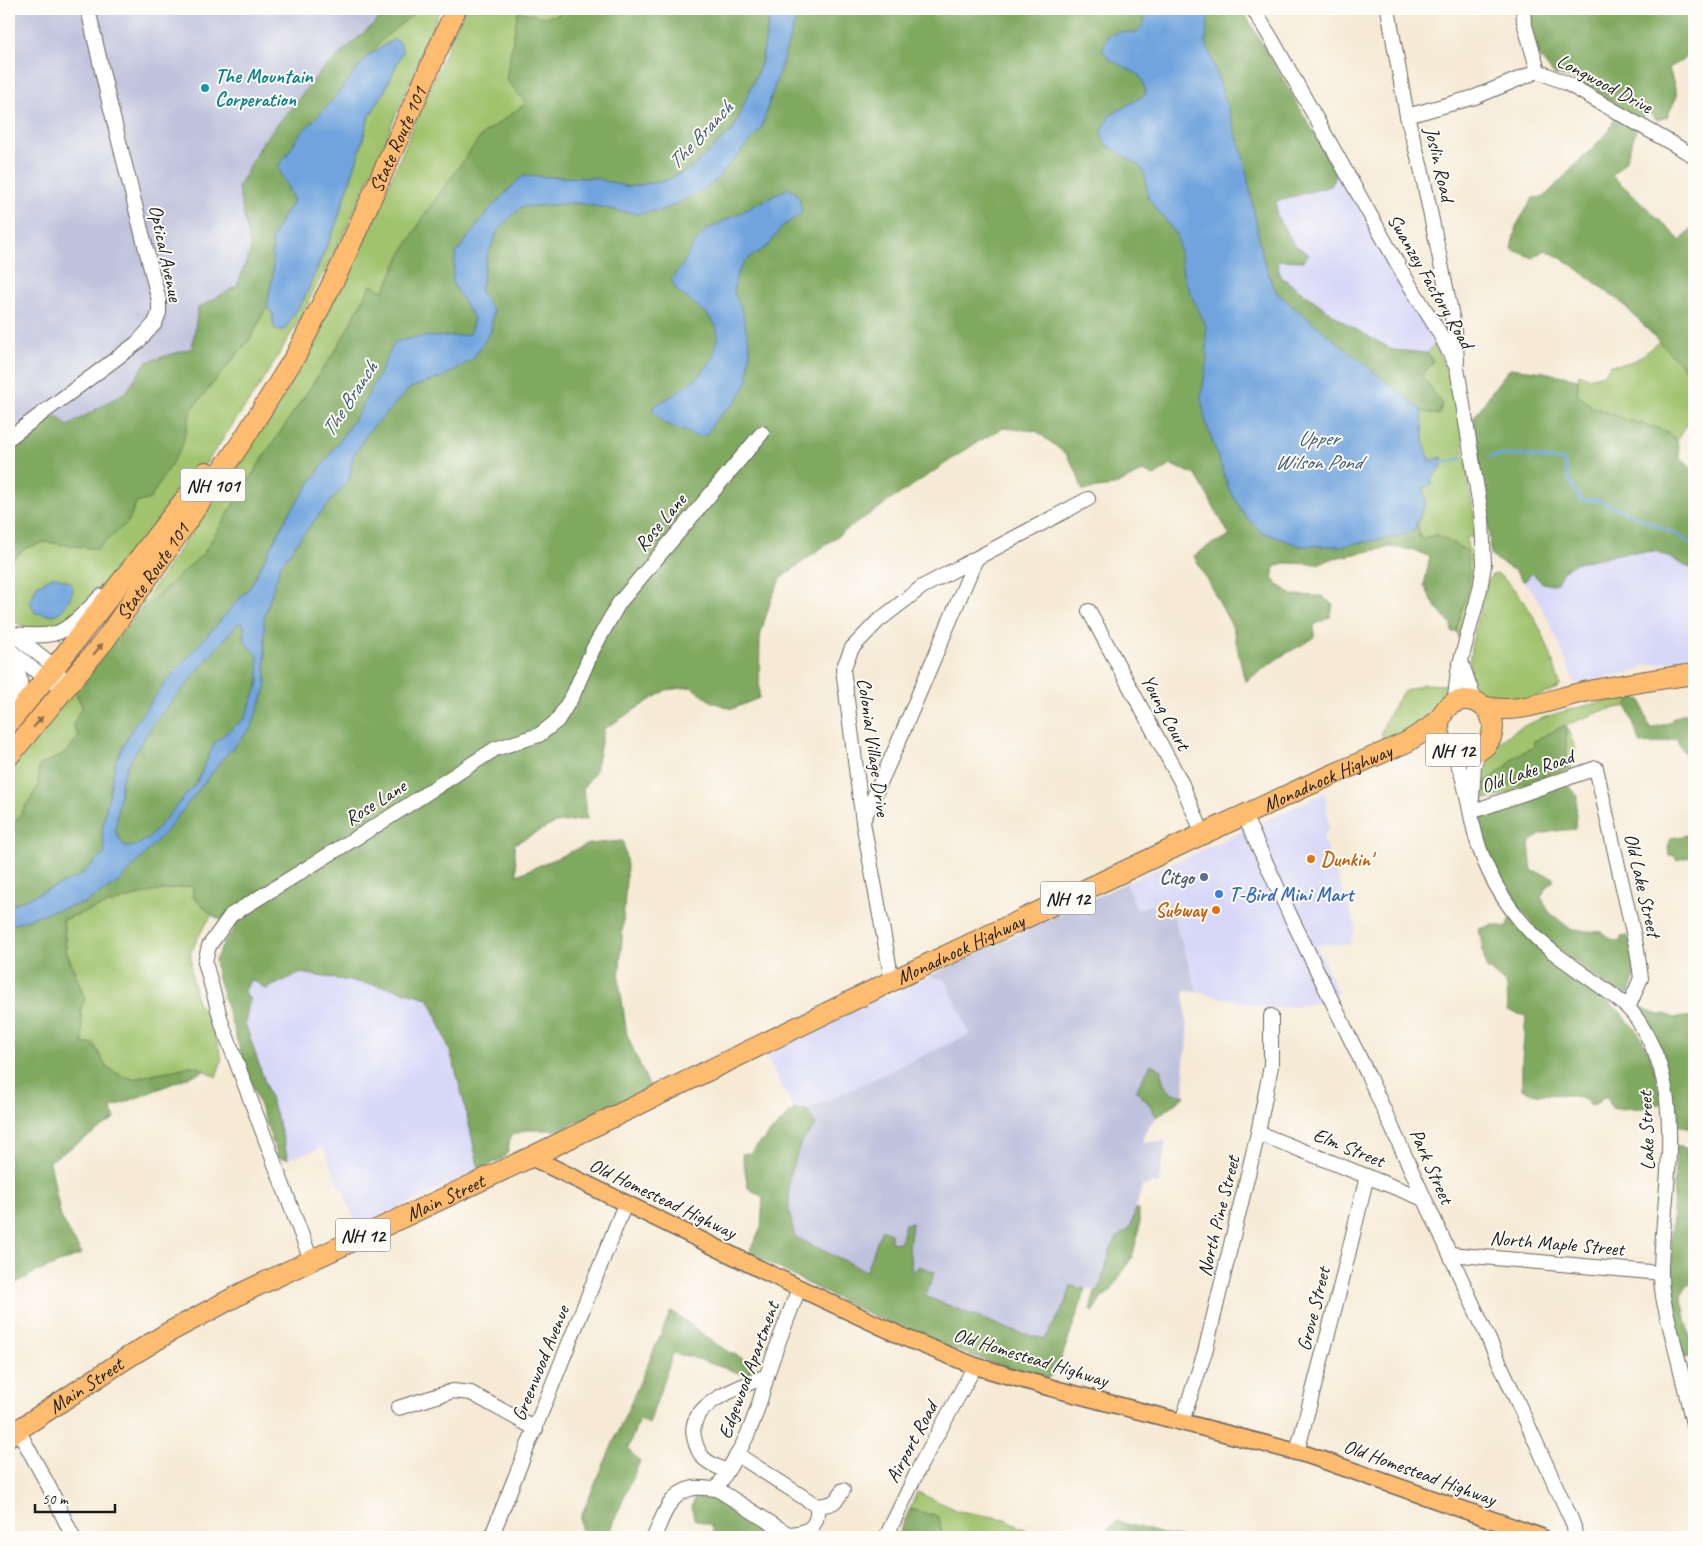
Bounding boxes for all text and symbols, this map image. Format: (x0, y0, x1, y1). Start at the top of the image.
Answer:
street label: Longwood Drive (1553, 48, 1658, 120)
place label: The Mountain Corperation (215, 64, 313, 112)
marker: The Mountain Corperation (199, 82, 211, 94)
street label: State Route 101 (363, 82, 433, 196)
water label: The Branch (662, 94, 739, 175)
street label: Joslin Road (1419, 124, 1461, 206)
street label: Optical Avenue (143, 203, 188, 305)
street label: Swanzey Factory Road (1382, 209, 1481, 356)
water label: The Branch (315, 355, 384, 442)
water label: Upper Wilson Pond (1275, 425, 1368, 475)
road number: NH 101 (180, 468, 246, 502)
street label: Rose Lane (629, 487, 693, 556)
street label: State Route 101 (110, 517, 196, 625)
one-way arrow (92, 643, 103, 656)
street label: Young Court (1135, 670, 1197, 756)
street label: Colonial Village Drive (851, 676, 896, 819)
one-way arrow (32, 716, 44, 728)
road number: NH 12 (1426, 734, 1480, 766)
street label: Monadnock Highway (1259, 737, 1398, 818)
street label: Old Lake Road (1478, 743, 1580, 799)
street label: Rose Lane (340, 773, 412, 831)
street label: Old Lake Street (1618, 831, 1667, 943)
place label: Dunkin' (1321, 847, 1377, 872)
marker: Dunkin' (1305, 853, 1317, 865)
place label: Citgo (1159, 865, 1196, 890)
marker: Citgo (1198, 871, 1210, 883)
road number: NH 12 (1040, 881, 1096, 914)
place label: T-Bird Mini Mart (1229, 882, 1355, 907)
marker: T-Bird Mini Mart (1213, 888, 1225, 900)
place label: Subway (1155, 898, 1208, 923)
marker: Subway (1210, 904, 1222, 916)
street label: Monadnock Highway (892, 907, 1030, 990)
street label: Lake Street (1633, 1089, 1660, 1171)
street label: Elm Street (1310, 1122, 1390, 1174)
street label: Park Street (1404, 1125, 1460, 1210)
street label: North Pine Street (1191, 1151, 1246, 1279)
street label: Old Homestead Highway (585, 1152, 742, 1246)
street label: Main Street (402, 1168, 491, 1227)
road number: NH 12 (336, 1218, 390, 1252)
street label: North Maple Street (1489, 1225, 1627, 1262)
street label: Grove Street (1291, 1262, 1336, 1353)
street label: Edgewood Apartment (712, 1296, 786, 1442)
street label: Greenwood Avenue (506, 1300, 575, 1425)
street label: Old Homestead Highway (951, 1322, 1113, 1394)
street label: Main Street (44, 1351, 130, 1419)
street label: Airport Road (880, 1395, 945, 1487)
street label: Old Homestead Highway (1340, 1433, 1501, 1512)
scale bar (35, 1481, 115, 1513)
text: 50 m (42, 1490, 69, 1509)

